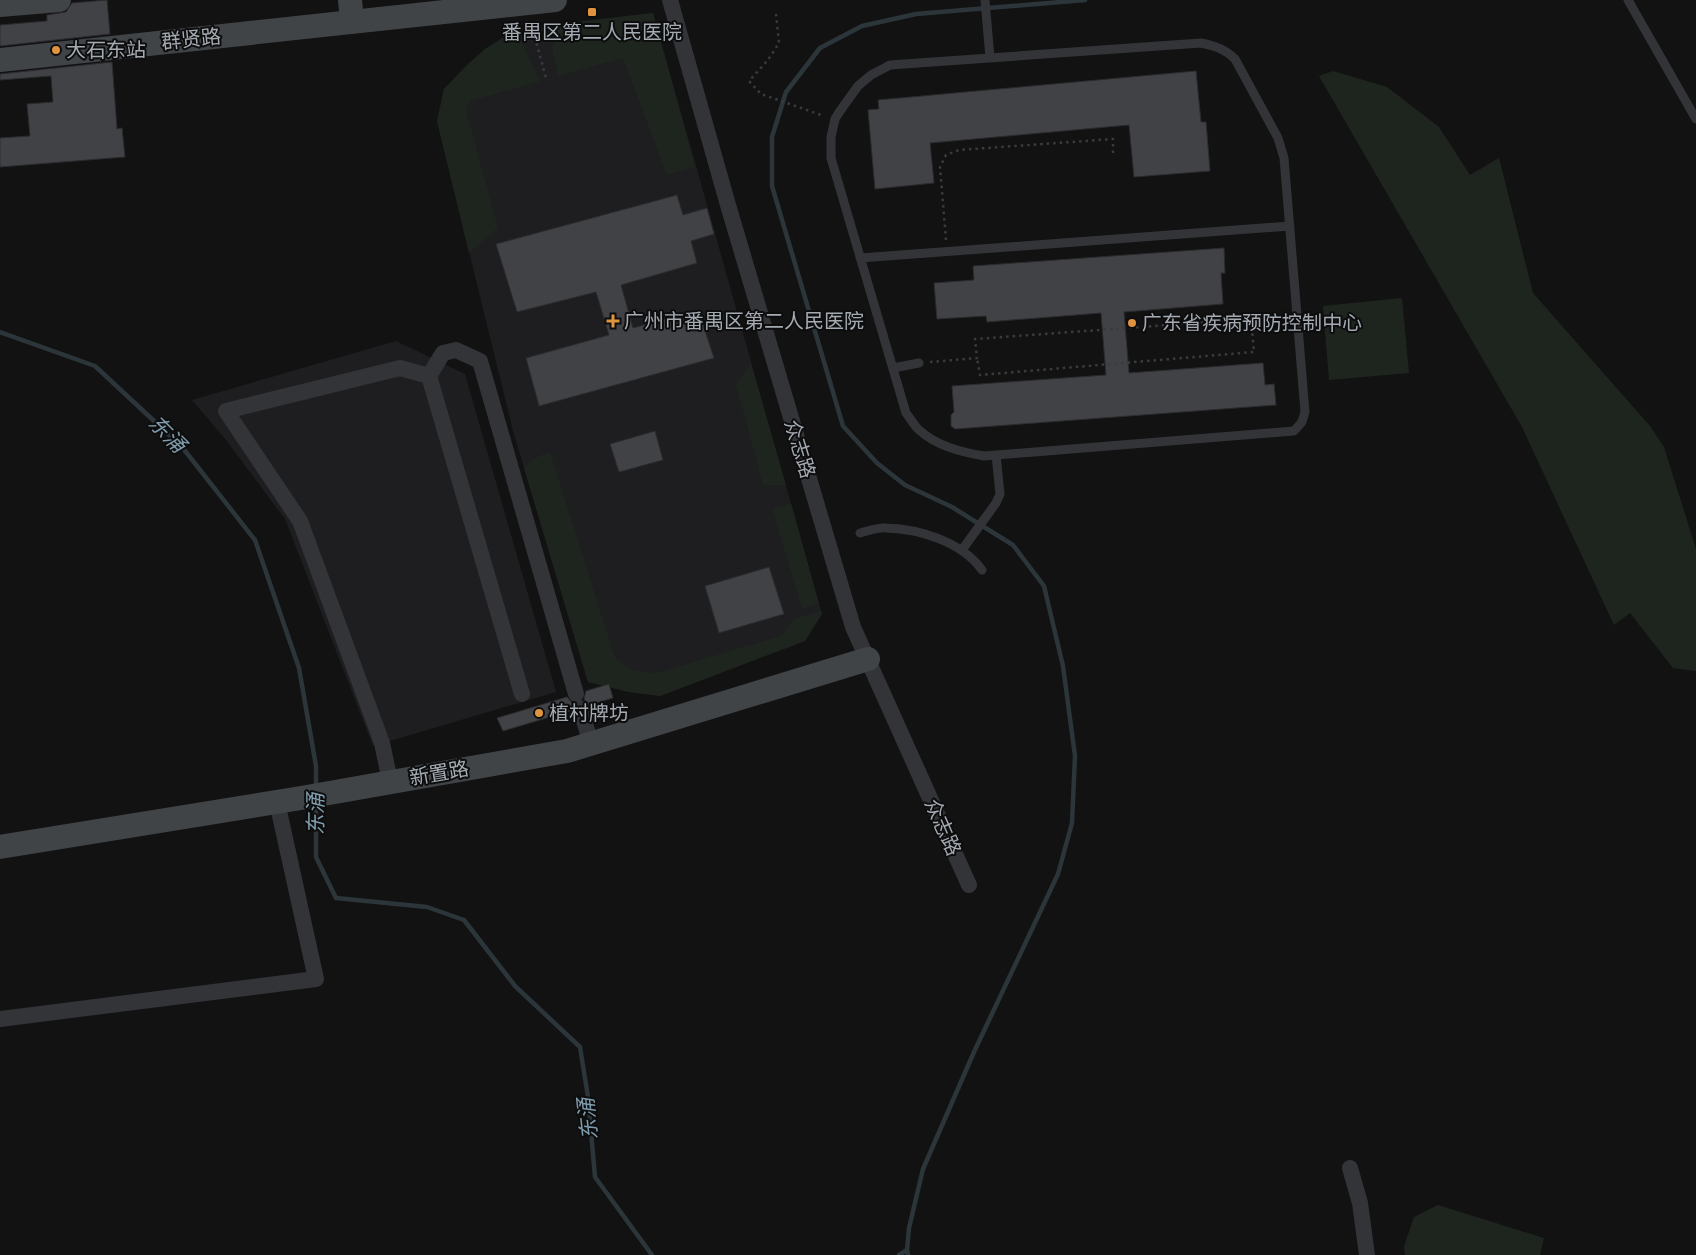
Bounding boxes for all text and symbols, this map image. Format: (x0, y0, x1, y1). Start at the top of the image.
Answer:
marker: 番禺区第二人民医院 (586, 6, 598, 18)
place label: 番禺区第二人民医院 (502, 22, 682, 43)
street label: 群贤路 (160, 26, 222, 53)
place label: 大石东站 (66, 40, 146, 61)
marker: 大石东站 (50, 44, 62, 56)
place label: 广州市番禺区第二人民医院 (624, 311, 864, 332)
place label: 广东省疾病预防控制中心 (1142, 313, 1362, 334)
marker: 广州市番禺区第二人民医院 (606, 314, 620, 328)
marker: 广东省疾病预防控制中心 (1126, 317, 1138, 329)
water label: 东涌 (144, 411, 191, 458)
street label: 众志路 (781, 417, 818, 481)
place label: 植村牌坊 (549, 702, 629, 724)
marker: 植村牌坊 (533, 707, 545, 719)
street label: 新置路 (408, 757, 470, 789)
water label: 东涌 (305, 791, 327, 835)
street label: 众志路 (921, 796, 964, 859)
water label: 东涌 (575, 1095, 601, 1141)

